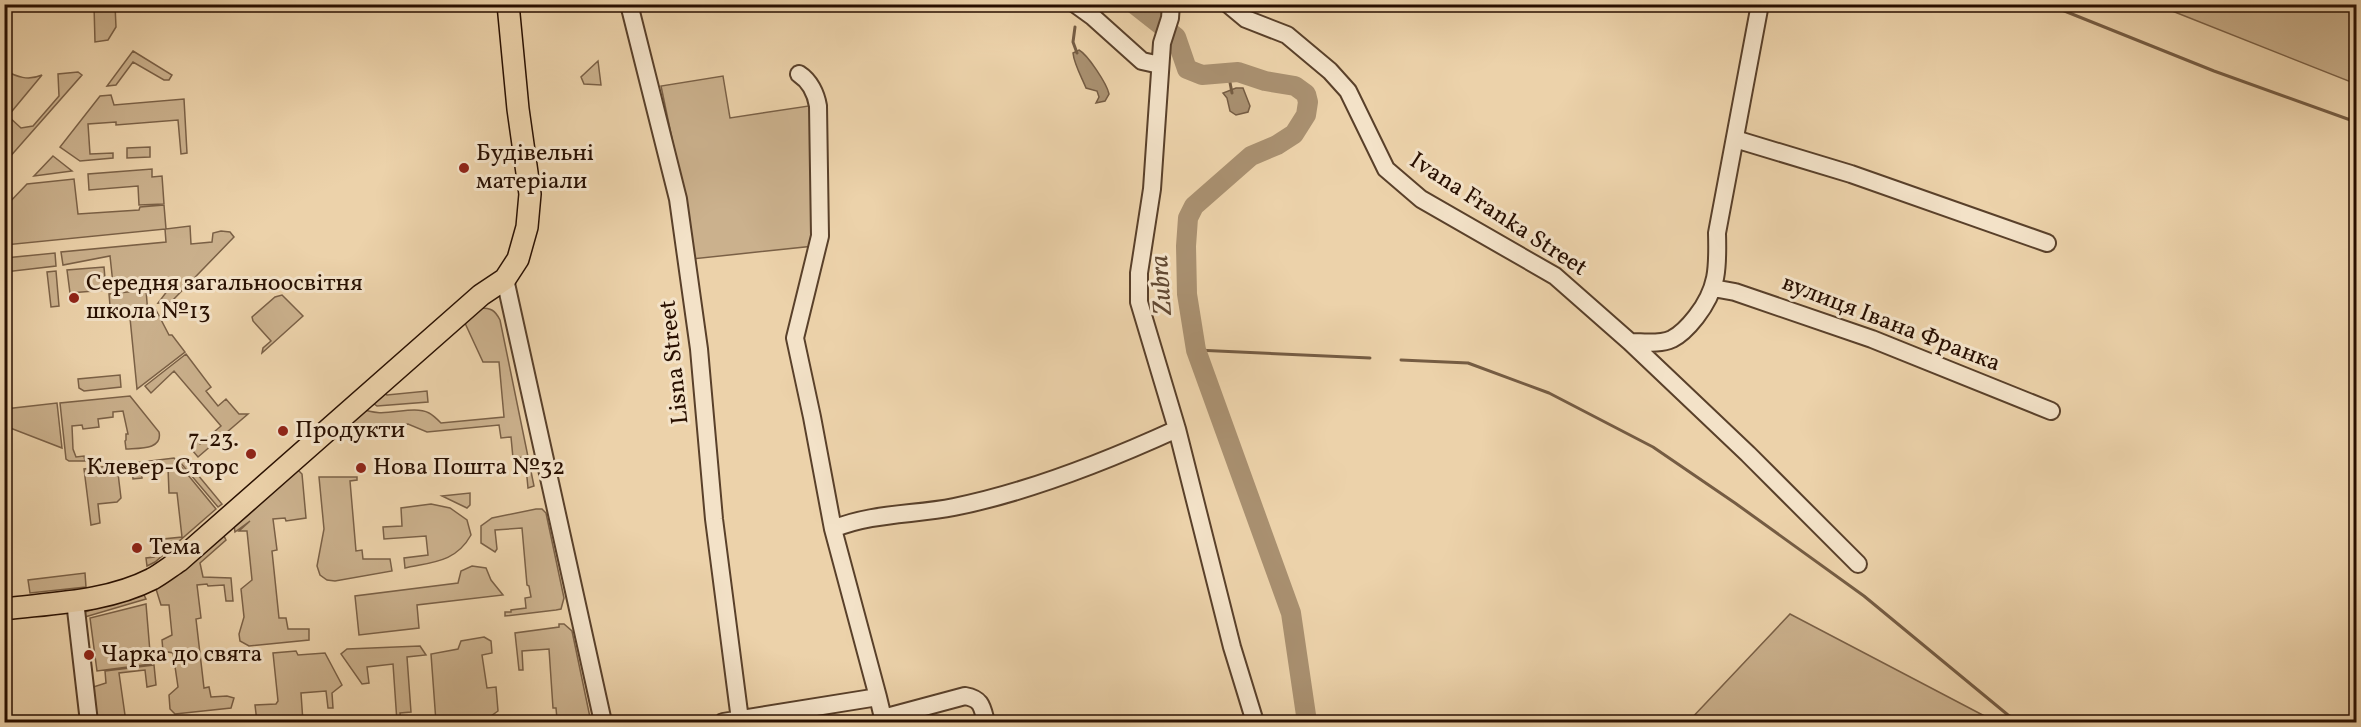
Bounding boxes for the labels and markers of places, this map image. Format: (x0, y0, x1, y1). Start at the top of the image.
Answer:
place label: Будівельні матеріали (476, 137, 594, 199)
marker: Будівельні матеріали (457, 161, 471, 175)
place label: Середня загальноосвітня школа №13 (86, 267, 363, 329)
marker: Середня загальноосвітня школа №13 (67, 291, 81, 305)
place label: Продукти (295, 414, 405, 448)
place label: 7-23. Клевер-Сторс (86, 423, 239, 485)
marker: Продукти (276, 424, 290, 438)
marker: 7-23. Клевер-Сторс (244, 447, 258, 461)
place label: Нова Пошта №32 (373, 451, 565, 485)
marker: Нова Пошта №32 (354, 461, 368, 475)
place label: Тема (149, 531, 201, 565)
marker: Тема (130, 541, 144, 555)
place label: Чарка до свята (101, 638, 263, 672)
marker: Чарка до свята (82, 648, 96, 662)

